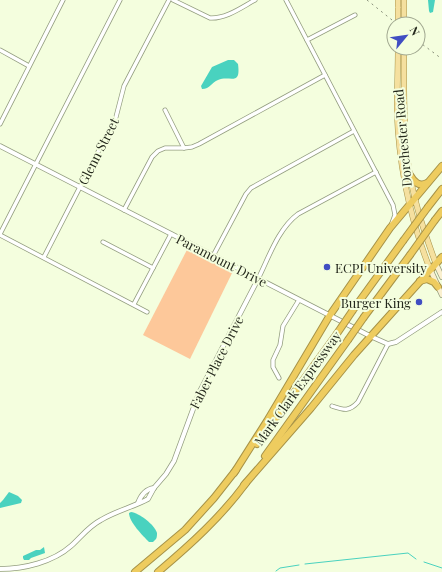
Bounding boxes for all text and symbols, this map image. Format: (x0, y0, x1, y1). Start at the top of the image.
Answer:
north arrow (386, 16, 426, 56)
text: N (407, 24, 424, 38)
street label: Dorchester Road (389, 88, 415, 188)
street label: Glenn Street (74, 114, 122, 187)
street label: Paramount Drive (174, 230, 271, 290)
place label: ECPI University (335, 259, 427, 276)
marker: ECPI University (322, 262, 332, 272)
place label: Burger King (341, 294, 411, 311)
marker: Burger King (414, 297, 424, 307)
street label: Faber Place Drive (185, 312, 247, 411)
street label: Mark Clark Expressway (250, 327, 344, 448)

